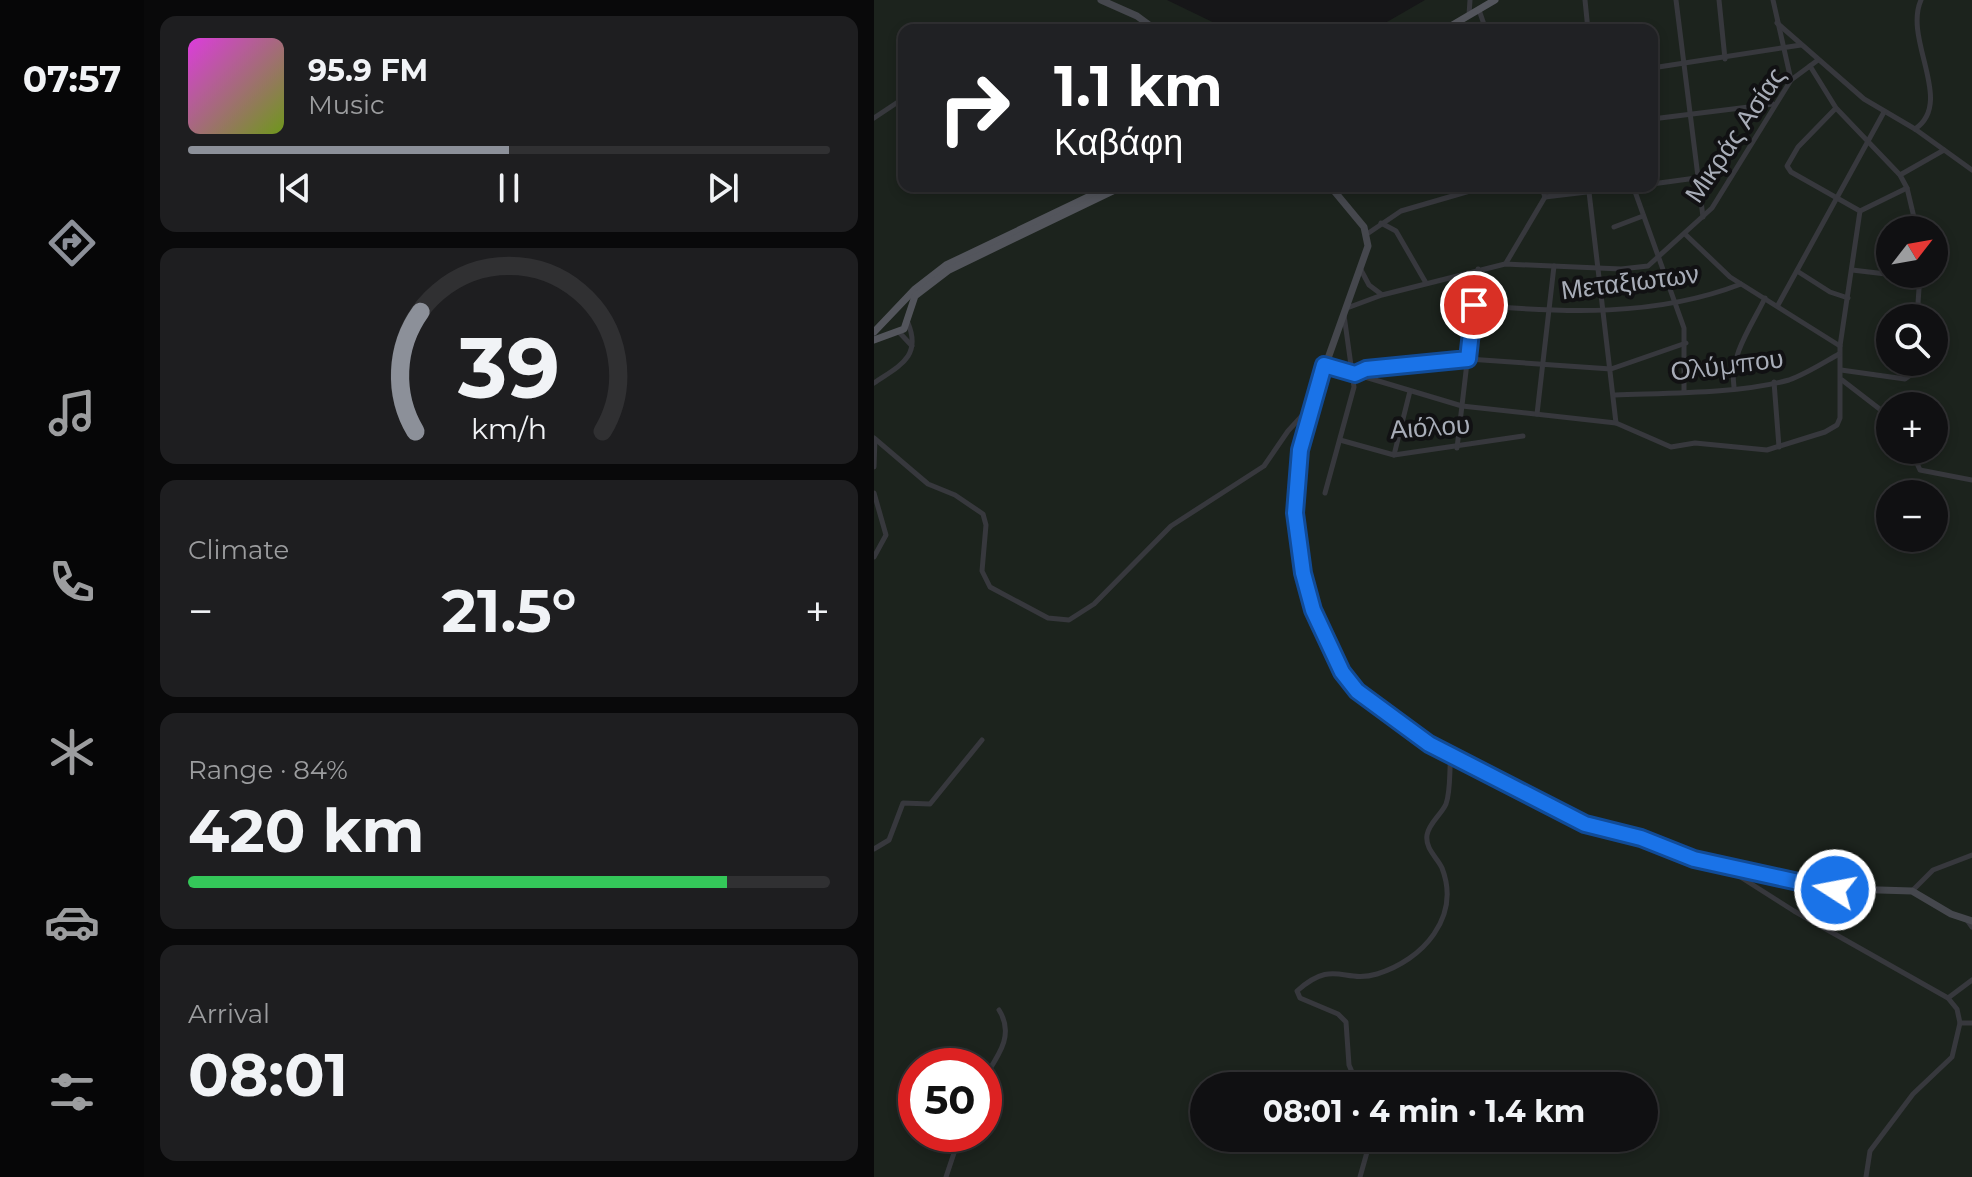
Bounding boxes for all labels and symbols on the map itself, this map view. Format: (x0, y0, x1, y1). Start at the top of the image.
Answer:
street label: Μικράς Ασίας (1678, 61, 1792, 209)
north arrow (1876, 216, 1948, 288)
street label: Μεταξιωτων (1559, 258, 1701, 306)
pin (1440, 271, 1508, 339)
street label: Ολύμπου (1669, 342, 1785, 388)
street label: Αιόλου (1389, 408, 1471, 446)
position arrow (1793, 848, 1877, 932)
speed limit sign: 50 (898, 1048, 1002, 1152)

